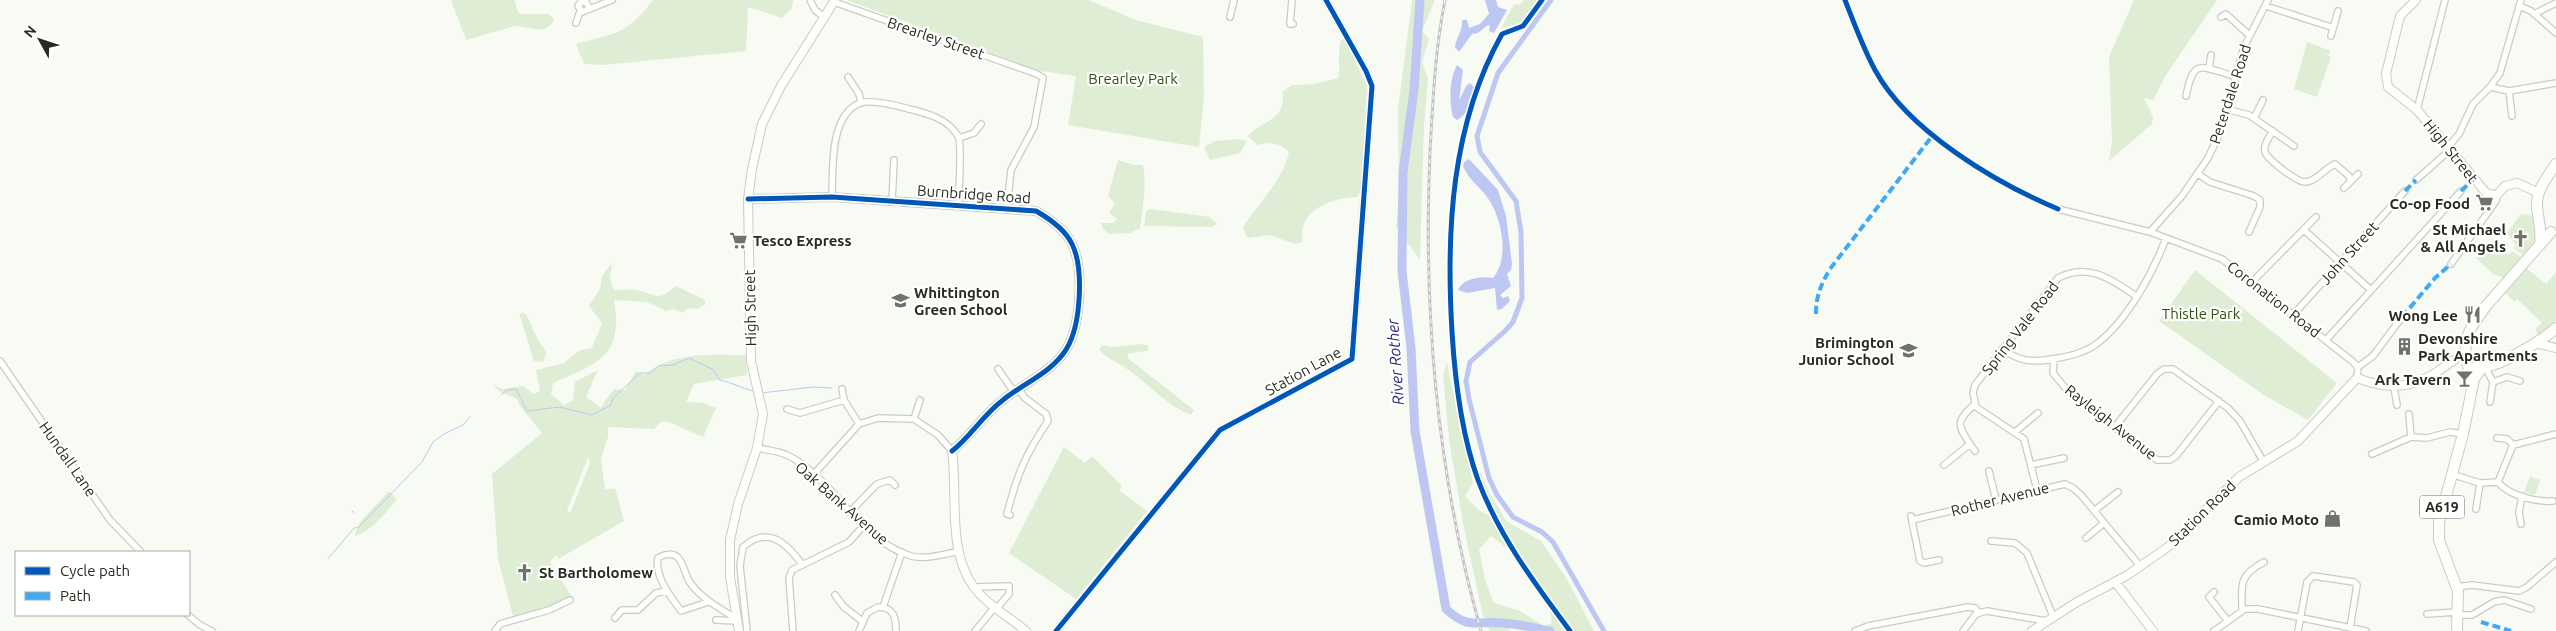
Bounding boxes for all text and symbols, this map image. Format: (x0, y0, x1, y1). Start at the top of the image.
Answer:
street label: Brearley Street (885, 13, 987, 63)
north arrow (15, 15, 65, 65)
text: N (21, 22, 40, 41)
street label: Peterdale Road (2206, 42, 2254, 146)
park label: Brearley Park (1088, 70, 1178, 87)
street label: High Street (2420, 116, 2482, 186)
street label: Burnbridge Road (916, 182, 1032, 206)
supermarket icon: Co-op Food (2474, 193, 2494, 213)
place label: Co-op Food (2389, 195, 2470, 212)
street label: John Street (2316, 218, 2382, 288)
place label: St Michael & All Angels (2420, 221, 2506, 255)
church icon: St Michael & All Angels (2510, 228, 2530, 248)
supermarket icon: Tesco Express (729, 230, 749, 250)
place label: Tesco Express (753, 232, 852, 249)
street label: Coronation Road (2224, 257, 2324, 341)
street label: High Street (741, 269, 759, 346)
street label: Spring Vale Road (1978, 278, 2062, 378)
place label: Whittington Green School (914, 284, 1008, 318)
school or university icon: Whittington Green School (890, 291, 910, 311)
park label: Thistle Park (2162, 305, 2241, 322)
restaurant icon: Wong Lee (2462, 305, 2482, 325)
place label: Wong Lee (2389, 307, 2458, 324)
water label: River Rother (1383, 317, 1407, 406)
place label: Devonshire Park Apartments (2418, 330, 2538, 364)
place label: Brimington Junior School (1798, 334, 1894, 368)
building icon: Devonshire Park Apartments (2394, 337, 2414, 357)
school or university icon: Brimington Junior School (1898, 341, 1918, 361)
street label: Station Lane (1262, 343, 1344, 399)
bar icon: Ark Tavern (2455, 369, 2475, 389)
place label: Ark Tavern (2375, 371, 2451, 388)
street label: Rayleigh Avenue (2062, 381, 2160, 463)
street label: Hundall Lane (36, 418, 100, 500)
street label: Oak Bank Avenue (792, 458, 892, 548)
street label: Station Road (2165, 477, 2239, 549)
street label: Rother Avenue (1949, 479, 2051, 519)
road number: A619 (2420, 496, 2464, 518)
shop icon: Camio Moto (2323, 509, 2343, 529)
place label: Camio Moto (2234, 511, 2319, 528)
legend (15, 551, 190, 616)
text: Cycle path (60, 562, 130, 579)
church icon: St Bartholomew (515, 562, 535, 582)
place label: St Bartholomew (539, 564, 653, 581)
text: Path (60, 587, 91, 604)

